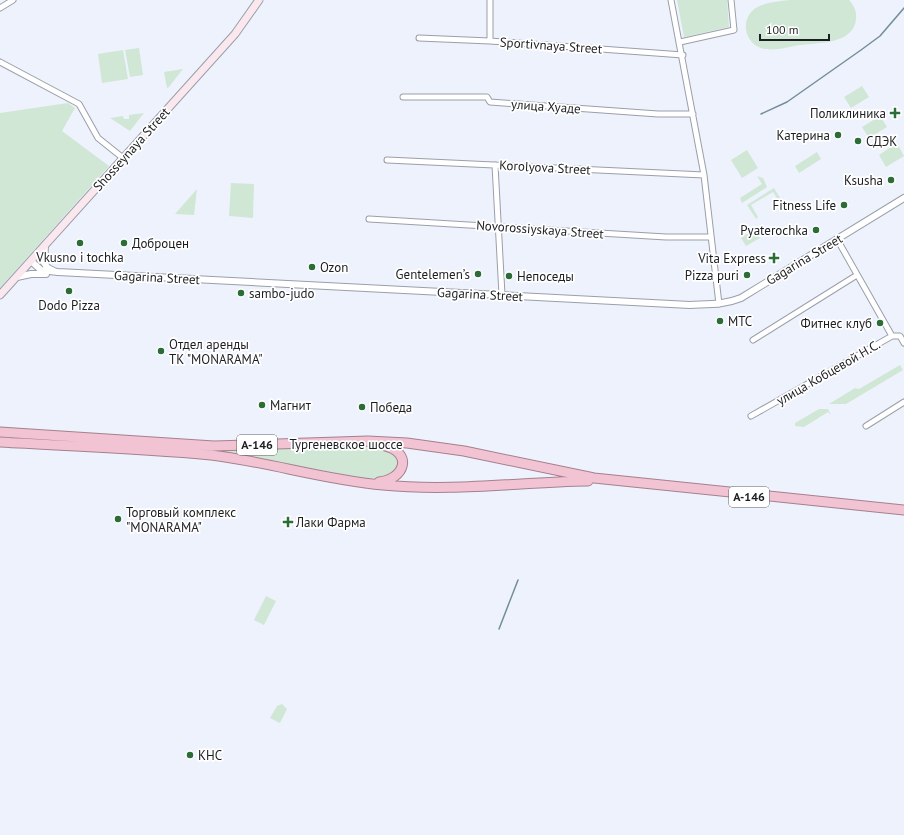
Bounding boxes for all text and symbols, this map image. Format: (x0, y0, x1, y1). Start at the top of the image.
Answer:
scale bar (760, 16, 829, 42)
text: 100 m (766, 22, 799, 37)
street label: Sportivnaya Street (499, 33, 603, 58)
street label: улица Хуаде (511, 96, 581, 117)
street label: Shosseynaya Street (89, 103, 174, 195)
place label: Поликлиника (810, 105, 886, 122)
marker: Поликлиника (889, 107, 901, 119)
place label: Катерина (776, 127, 830, 144)
marker: Катерина (833, 130, 843, 140)
place label: СДЭК (866, 133, 897, 150)
marker: СДЭК (853, 136, 863, 146)
street label: Korolyova Street (499, 157, 592, 178)
place label: Ksusha (844, 172, 883, 189)
marker: Ksusha (886, 175, 896, 185)
place label: Fitness Life (772, 197, 836, 214)
marker: Fitness Life (839, 200, 849, 210)
street label: Novorossiyskaya Street (476, 217, 605, 242)
place label: Pyaterochka (740, 222, 808, 239)
marker: Pyaterochka (811, 225, 821, 235)
street label: Gagarina Street (763, 230, 846, 289)
place label: Доброцен (132, 235, 189, 252)
marker: Vkusno i tochka (75, 238, 85, 248)
marker: Доброцен (119, 238, 129, 248)
place label: Vkusno i tochka (35, 249, 124, 266)
place label: Vita Express (697, 250, 766, 267)
marker: Vita Express (769, 253, 779, 263)
place label: Ozon (320, 259, 348, 276)
marker: Ozon (307, 262, 317, 272)
place label: Gentelemen’s (396, 266, 470, 283)
street label: Gagarina Street (114, 267, 201, 288)
place label: Pizza puri (685, 267, 739, 284)
place label: Непоседы (517, 268, 574, 285)
marker: Gentelemen’s (473, 269, 483, 279)
marker: Pizza puri (742, 270, 752, 280)
marker: Непоседы (504, 271, 514, 281)
street label: Gagarina Street (437, 284, 524, 305)
place label: sambo-judo (249, 285, 315, 302)
marker: Dodo Pizza (64, 286, 74, 296)
marker: sambo-judo (236, 288, 246, 298)
place label: Dodo Pizza (38, 297, 100, 314)
place label: МТС (728, 313, 752, 330)
place label: Фитнес клуб (801, 315, 872, 332)
marker: МТС (715, 316, 725, 326)
marker: Фитнес клуб (875, 318, 885, 328)
place label: Отдел аренды ТК "MONARAMA" (169, 336, 263, 368)
street label: улица Кобцевой Н.С. (773, 336, 883, 409)
marker: Отдел аренды ТК "MONARAMA" (156, 346, 166, 356)
place label: Магнит (270, 397, 312, 414)
place label: Победа (370, 399, 412, 416)
marker: Магнит (257, 400, 267, 410)
marker: Победа (357, 402, 367, 412)
road number: А-146 (237, 435, 277, 455)
street label: Тургеневское шоссе (289, 436, 403, 453)
road number: А-146 (729, 487, 769, 507)
place label: Торговый комплекс "MONARAMA" (126, 504, 236, 536)
marker: Торговый комплекс "MONARAMA" (113, 514, 123, 524)
place label: Лаки Фарма (295, 514, 366, 531)
marker: Лаки Фарма (283, 517, 293, 527)
place label: КНС (198, 747, 222, 764)
marker: КНС (185, 750, 195, 760)

